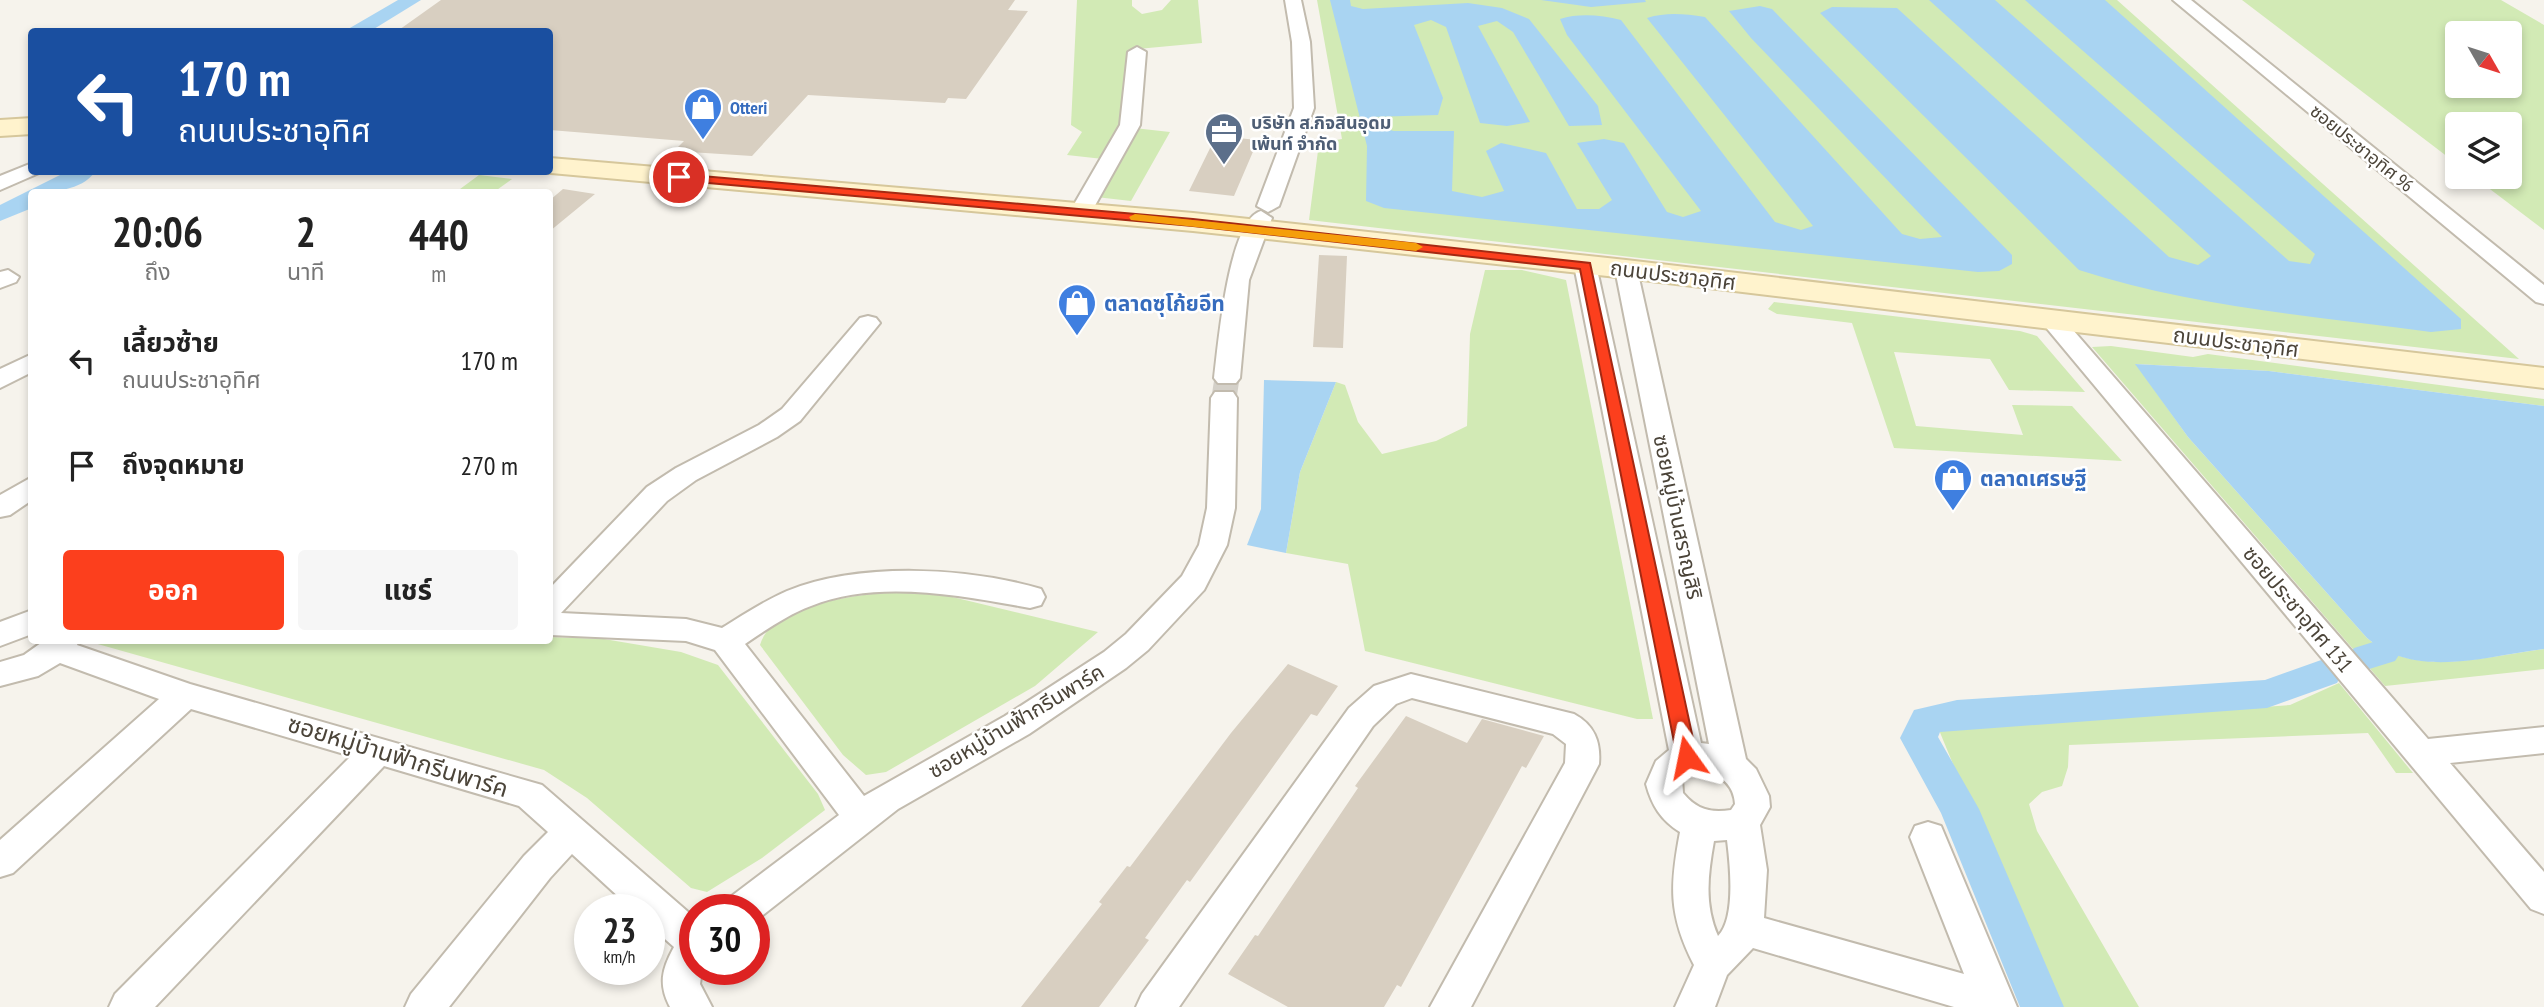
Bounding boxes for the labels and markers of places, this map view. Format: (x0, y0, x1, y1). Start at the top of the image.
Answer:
shop icon: Otteri (682, 86, 724, 141)
place label: Otteri (730, 96, 767, 119)
office icon: บริษัท ส.กิจสินอุดม เพ้นท์ จำกัด (1203, 111, 1245, 166)
place label: บริษัท ส.กิจสินอุดม เพ้นท์ จำกัด (1251, 111, 1391, 155)
pin (649, 147, 709, 207)
shop icon: ตลาดซุโก้ยอีท (1056, 282, 1098, 337)
place label: ตลาดซุโก้ยอีท (1104, 290, 1225, 317)
shop icon: ตลาดเศรษฐี (1932, 457, 1974, 512)
place label: ตลาดเศรษฐี (1980, 465, 2087, 492)

